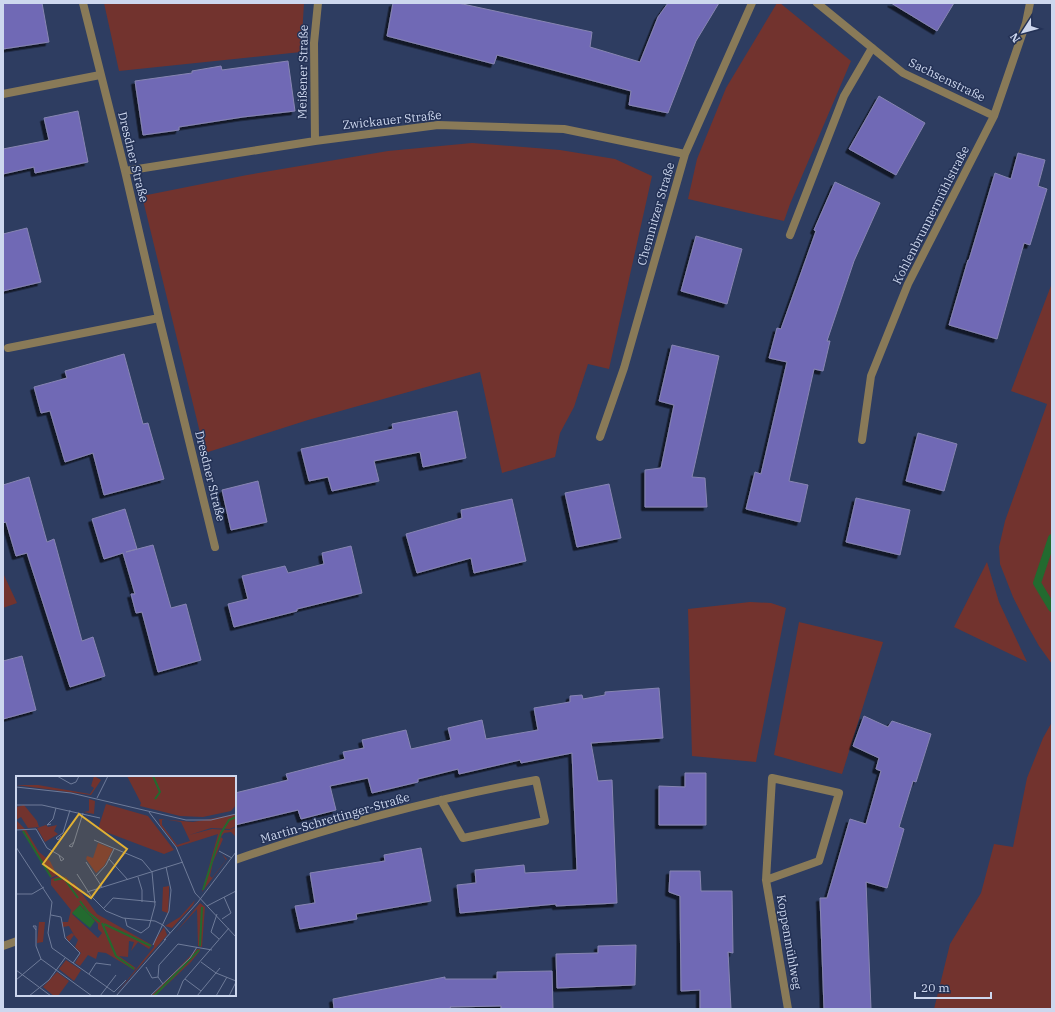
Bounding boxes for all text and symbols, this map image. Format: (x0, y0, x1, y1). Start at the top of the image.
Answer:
north arrow (1003, 12, 1043, 52)
street label: Meißener Straße (294, 25, 311, 119)
text: N (1007, 30, 1023, 46)
street label: Sachsenstraße (907, 55, 988, 105)
street label: Zwickauer Straße (342, 107, 442, 132)
street label: Dresdner Straße (115, 110, 152, 204)
street label: Kohlenbrunnermühlstraße (889, 143, 972, 286)
street label: Chemnitzer Straße (634, 161, 677, 267)
street label: Dresdner Straße (192, 429, 229, 523)
inset map (16, 776, 236, 996)
street label: Martin-Schrettinger-Straße (258, 789, 411, 846)
street label: Koppenmühlweg (774, 893, 805, 991)
scale bar (915, 974, 991, 1000)
text: 20 m (921, 980, 950, 995)

